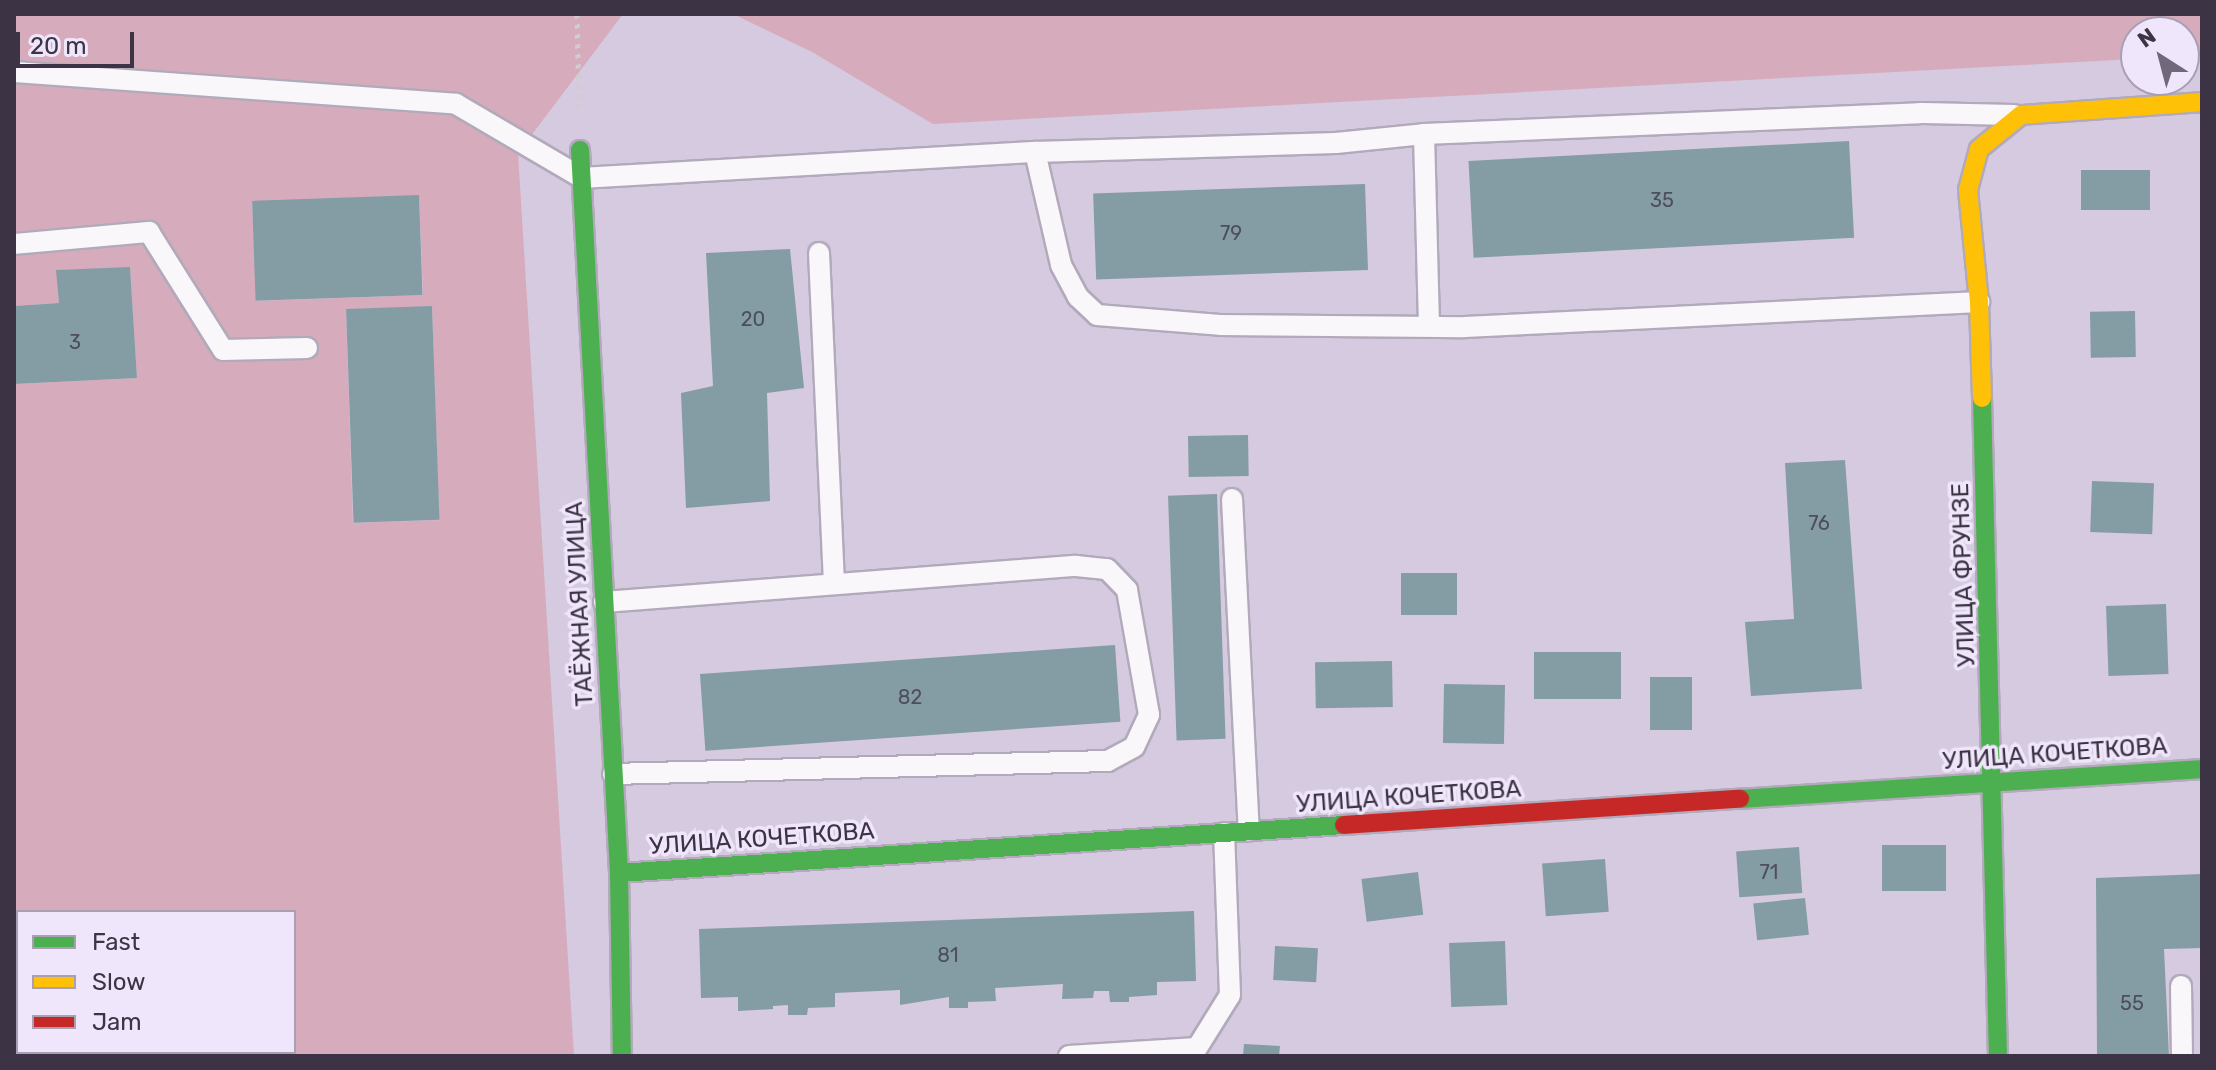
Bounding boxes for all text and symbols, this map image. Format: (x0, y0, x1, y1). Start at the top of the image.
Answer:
scale bar (20, 16, 138, 66)
north arrow (2120, 16, 2200, 96)
text: N (2132, 22, 2161, 53)
text: 20 m (30, 32, 87, 60)
house number: 35 (1650, 188, 1674, 212)
house number: 79 (1220, 221, 1242, 245)
house number: 20 (741, 307, 765, 331)
house number: 3 (69, 330, 81, 354)
street label: УЛИЦА ФРУНЗЕ (1946, 482, 1982, 668)
street label: ТАЁЖНАЯ УЛИЦА (560, 501, 600, 707)
house number: 76 (1808, 511, 1830, 535)
house number: 82 (898, 685, 922, 709)
street label: УЛИЦА КОЧЕТКОВА (1942, 732, 2168, 776)
street label: УЛИЦА КОЧЕТКОВА (1296, 775, 1522, 819)
street label: УЛИЦА КОЧЕТКОВА (649, 817, 875, 861)
house number: 71 (1760, 860, 1778, 884)
legend (16, 910, 296, 1054)
text: Fast (92, 928, 140, 956)
house number: 81 (937, 943, 959, 967)
text: Slow (92, 968, 145, 996)
house number: 55 (2120, 991, 2144, 1015)
text: Jam (92, 1008, 142, 1036)

